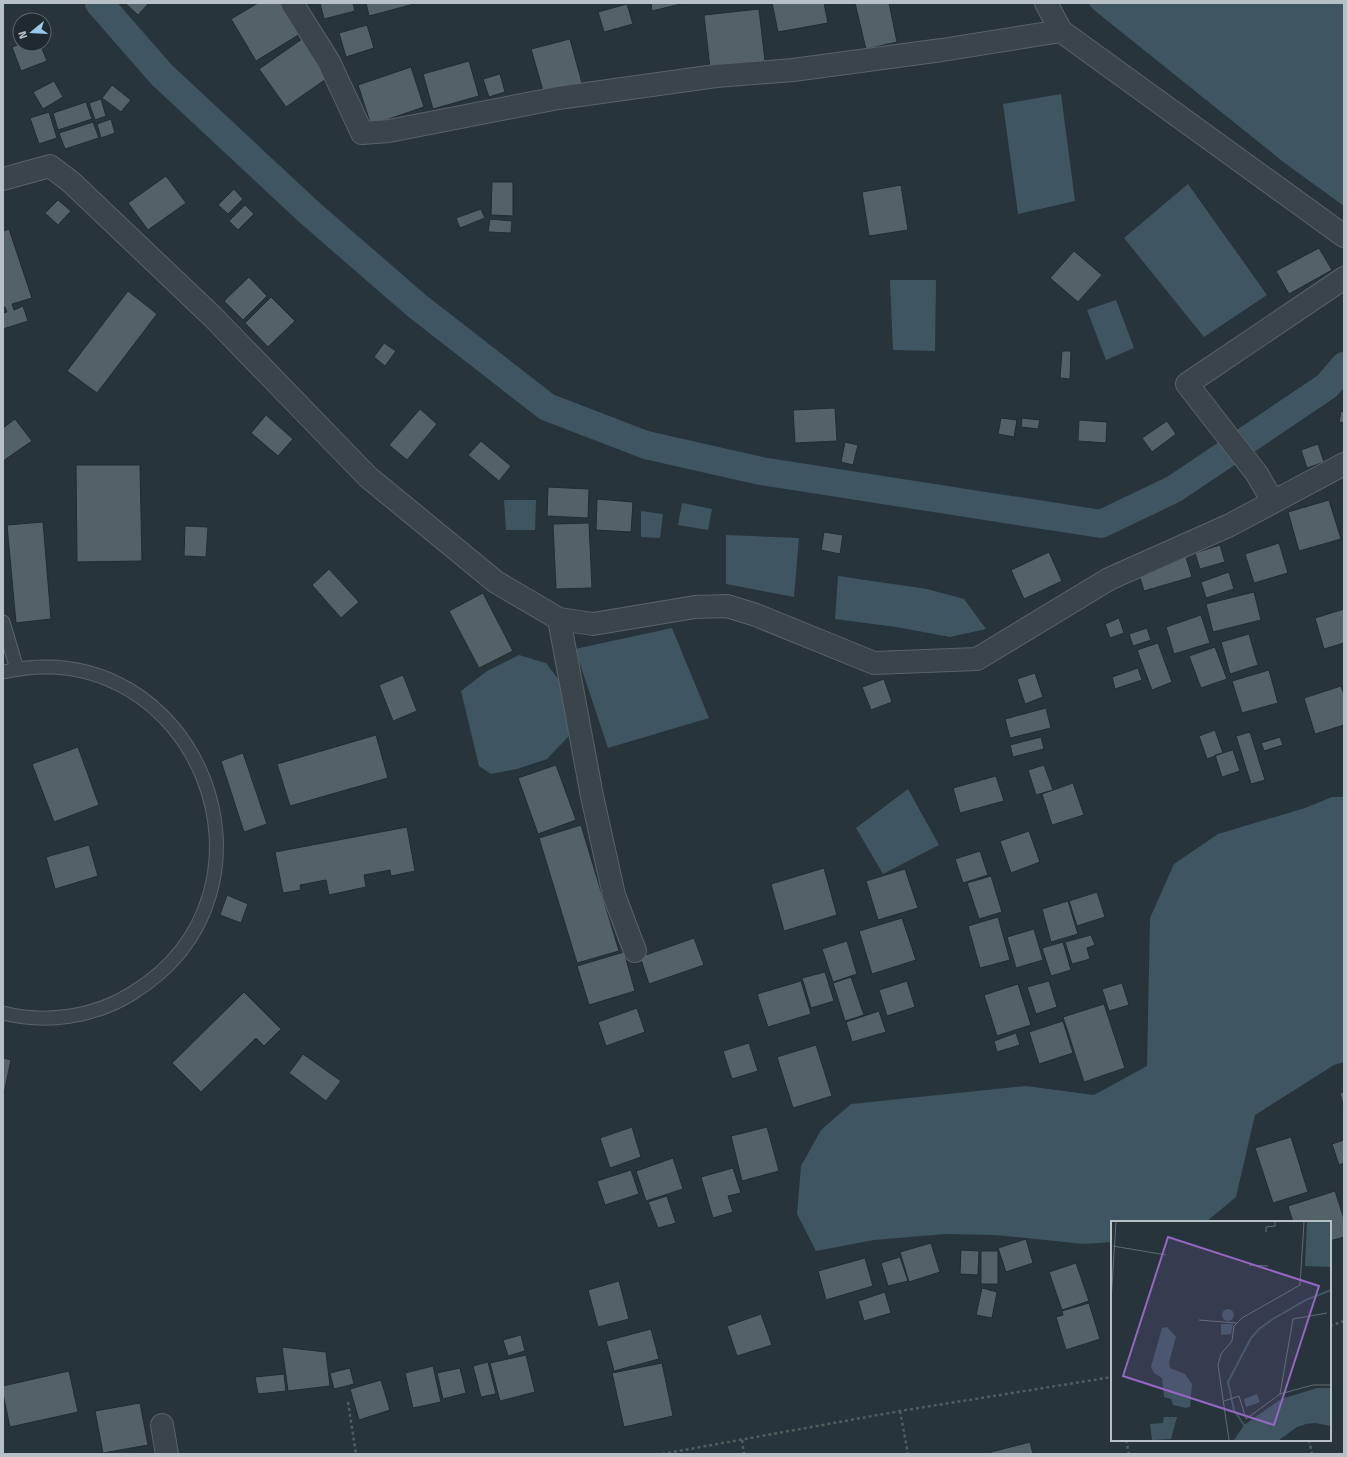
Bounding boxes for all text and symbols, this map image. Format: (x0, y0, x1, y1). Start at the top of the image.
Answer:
north arrow (12, 12, 52, 52)
text: N (16, 29, 30, 40)
inset map (1111, 1221, 1331, 1441)

